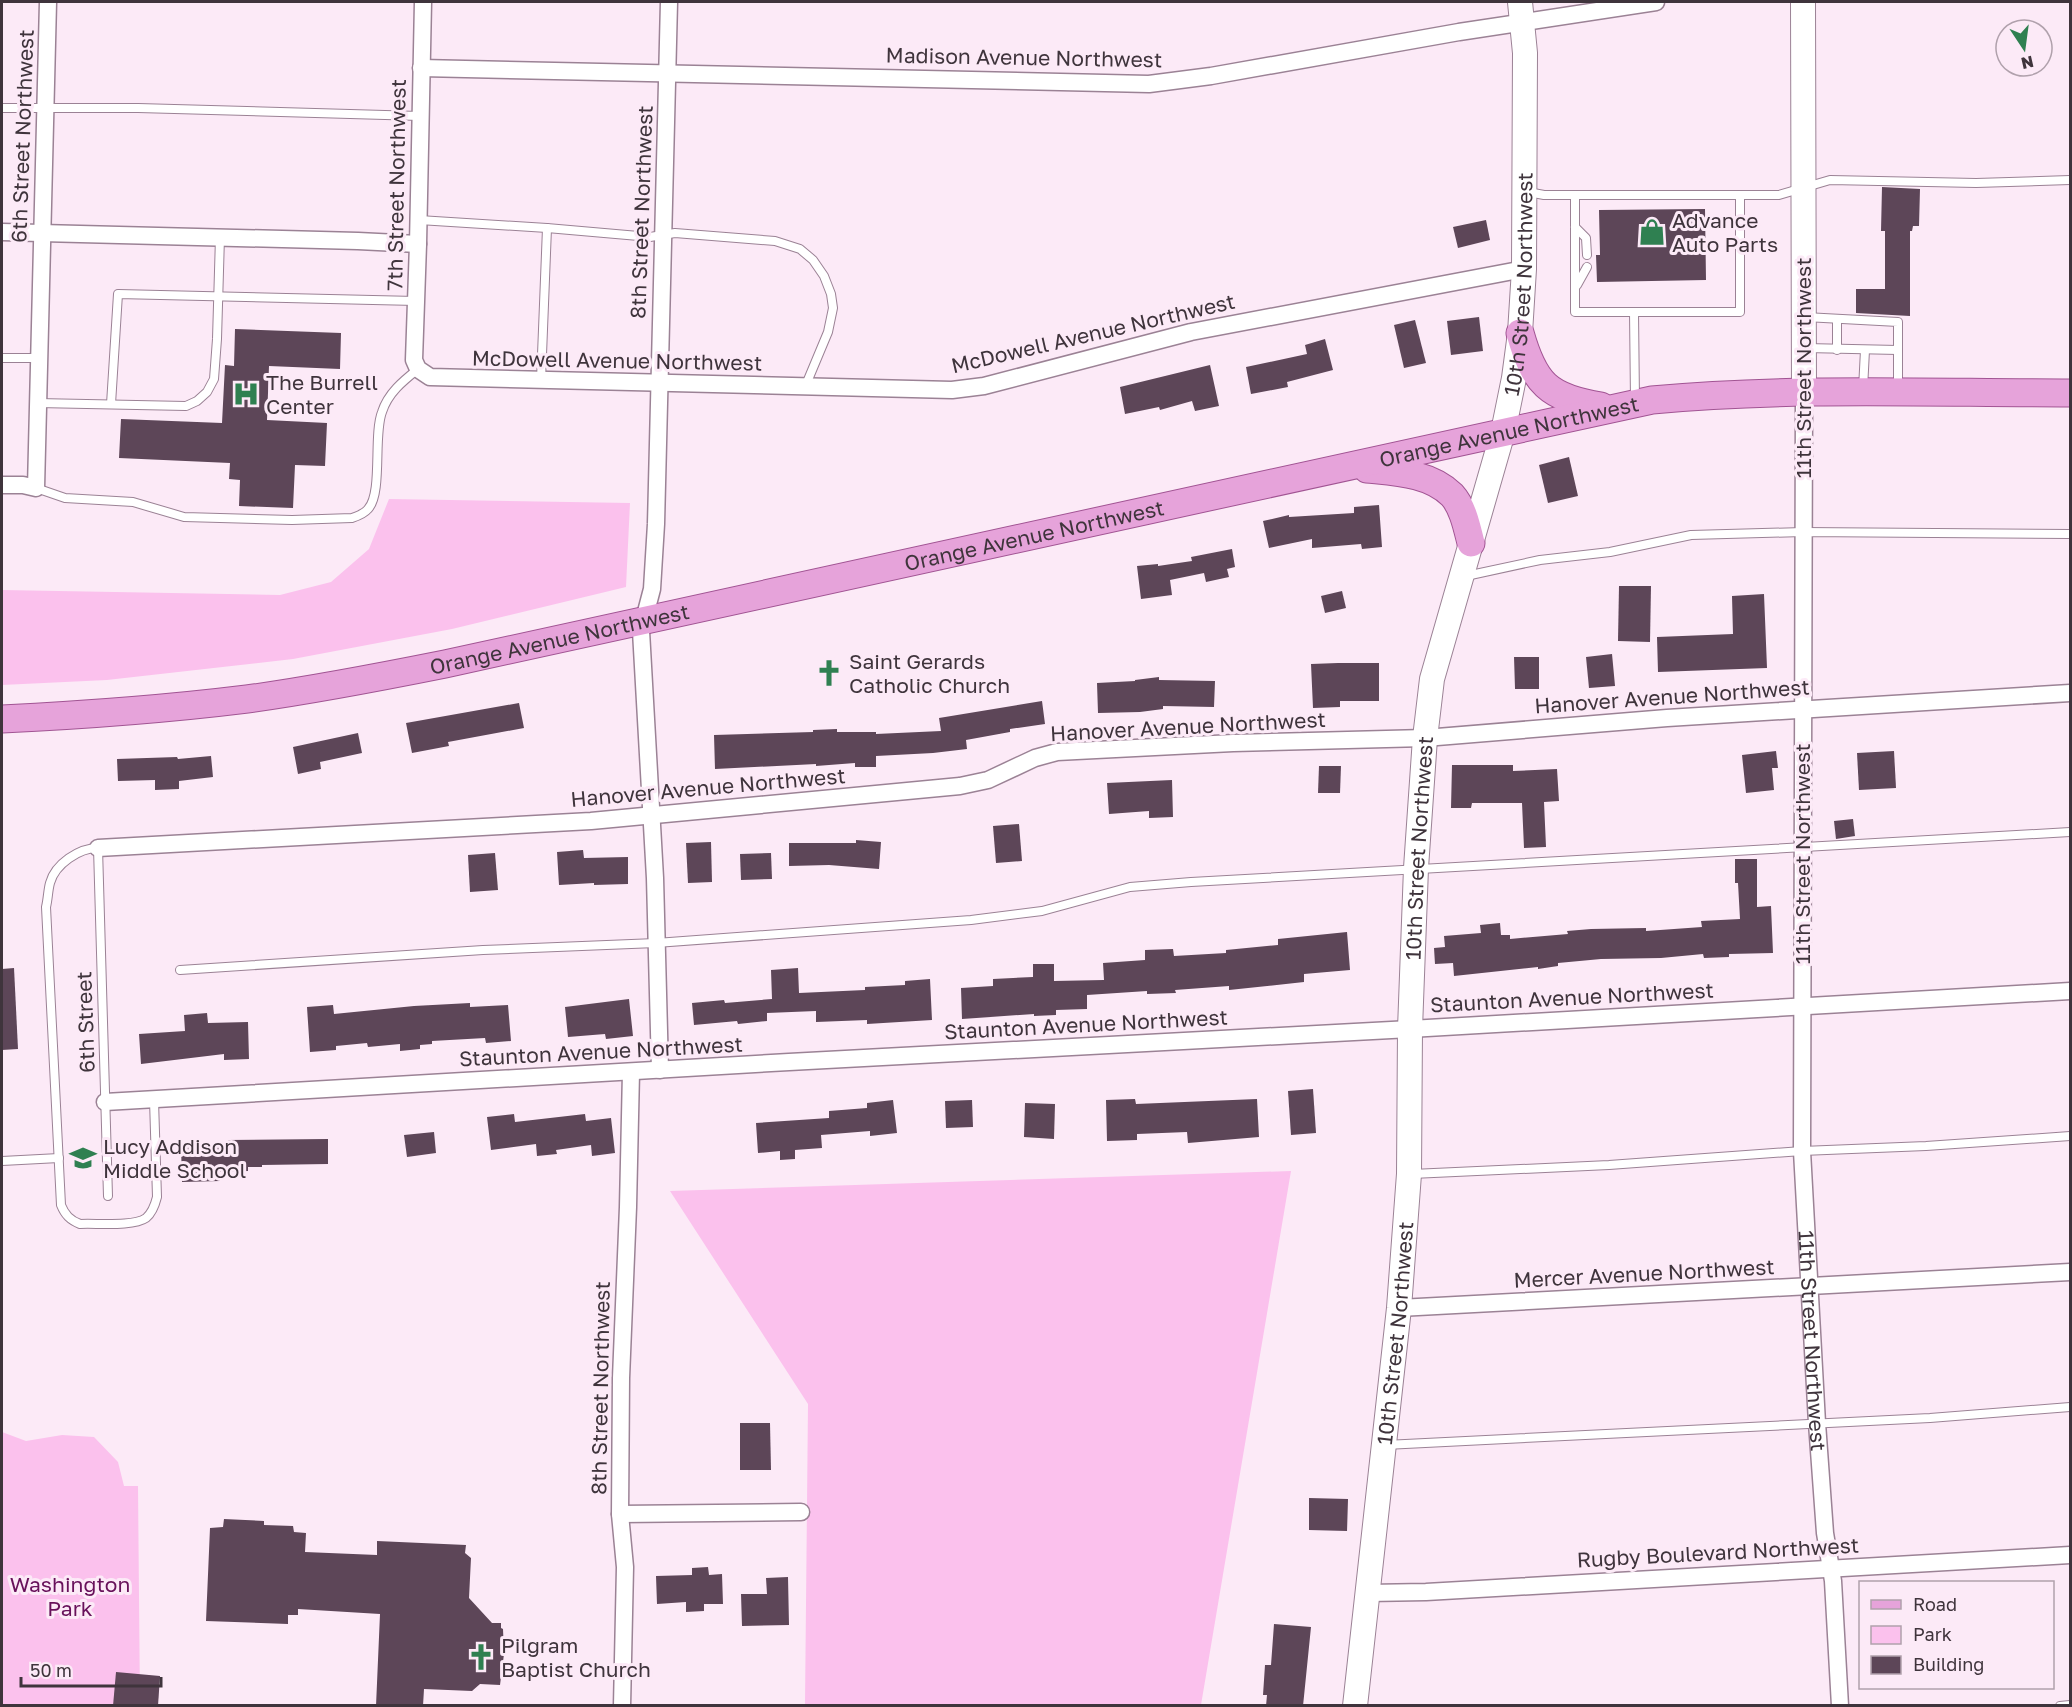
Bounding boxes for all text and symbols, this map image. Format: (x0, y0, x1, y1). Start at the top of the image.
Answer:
north arrow (1994, 18, 2054, 78)
street label: 6th Street Northwest (5, 29, 39, 243)
street label: Madison Avenue Northwest (886, 42, 1162, 72)
text: N (2019, 52, 2036, 74)
street label: 7th Street Northwest (381, 79, 411, 291)
street label: 8th Street Northwest (624, 105, 658, 319)
street label: 10th Street Northwest (1498, 172, 1537, 398)
place label: Advance Auto Parts (1672, 207, 1778, 257)
shop icon: Advance Auto Parts (1637, 217, 1667, 247)
street label: 11th Street Northwest (1790, 257, 1816, 479)
street label: McDowell Avenue Northwest (949, 288, 1237, 378)
street label: McDowell Avenue Northwest (472, 344, 762, 376)
place label: The Burrell Center (266, 369, 378, 419)
hospital icon: The Burrell Center (231, 379, 261, 409)
street label: Orange Avenue Northwest (1377, 390, 1641, 472)
street label: Orange Avenue Northwest (902, 494, 1166, 576)
street label: Orange Avenue Northwest (427, 598, 692, 680)
place label: Saint Gerards Catholic Church (849, 648, 1010, 698)
church icon: Saint Gerards Catholic Church (814, 658, 844, 688)
street label: Hanover Avenue Northwest (1533, 673, 1811, 719)
street label: Hanover Avenue Northwest (1049, 706, 1327, 746)
street label: 10th Street Northwest (1400, 735, 1438, 960)
street label: 11th Street Northwest (1789, 743, 1815, 965)
street label: Hanover Avenue Northwest (569, 762, 847, 812)
street label: 6th Street (70, 971, 100, 1073)
street label: Staunton Avenue Northwest (1429, 977, 1715, 1017)
street label: Staunton Avenue Northwest (943, 1004, 1229, 1044)
street label: Staunton Avenue Northwest (458, 1031, 744, 1071)
place label: Lucy Addison Middle School (103, 1133, 246, 1183)
school or university icon: Lucy Addison Middle School (68, 1143, 98, 1173)
street label: 10th Street Northwest (1371, 1221, 1418, 1446)
street label: 11th Street Northwest (1793, 1230, 1832, 1452)
street label: Mercer Avenue Northwest (1513, 1253, 1775, 1293)
street label: 8th Street Northwest (585, 1281, 615, 1495)
street label: Rugby Boulevard Northwest (1576, 1532, 1860, 1572)
park label: Washington Park (10, 1571, 130, 1621)
legend (1859, 1581, 2054, 1689)
text: Road (1913, 1593, 1957, 1615)
text: Park (1913, 1623, 1952, 1645)
place label: Pilgram Baptist Church (501, 1632, 651, 1682)
church icon: Pilgram Baptist Church (466, 1642, 496, 1672)
scale bar (21, 1650, 160, 1688)
text: Building (1913, 1653, 1984, 1675)
text: 50 m (30, 1659, 72, 1681)

